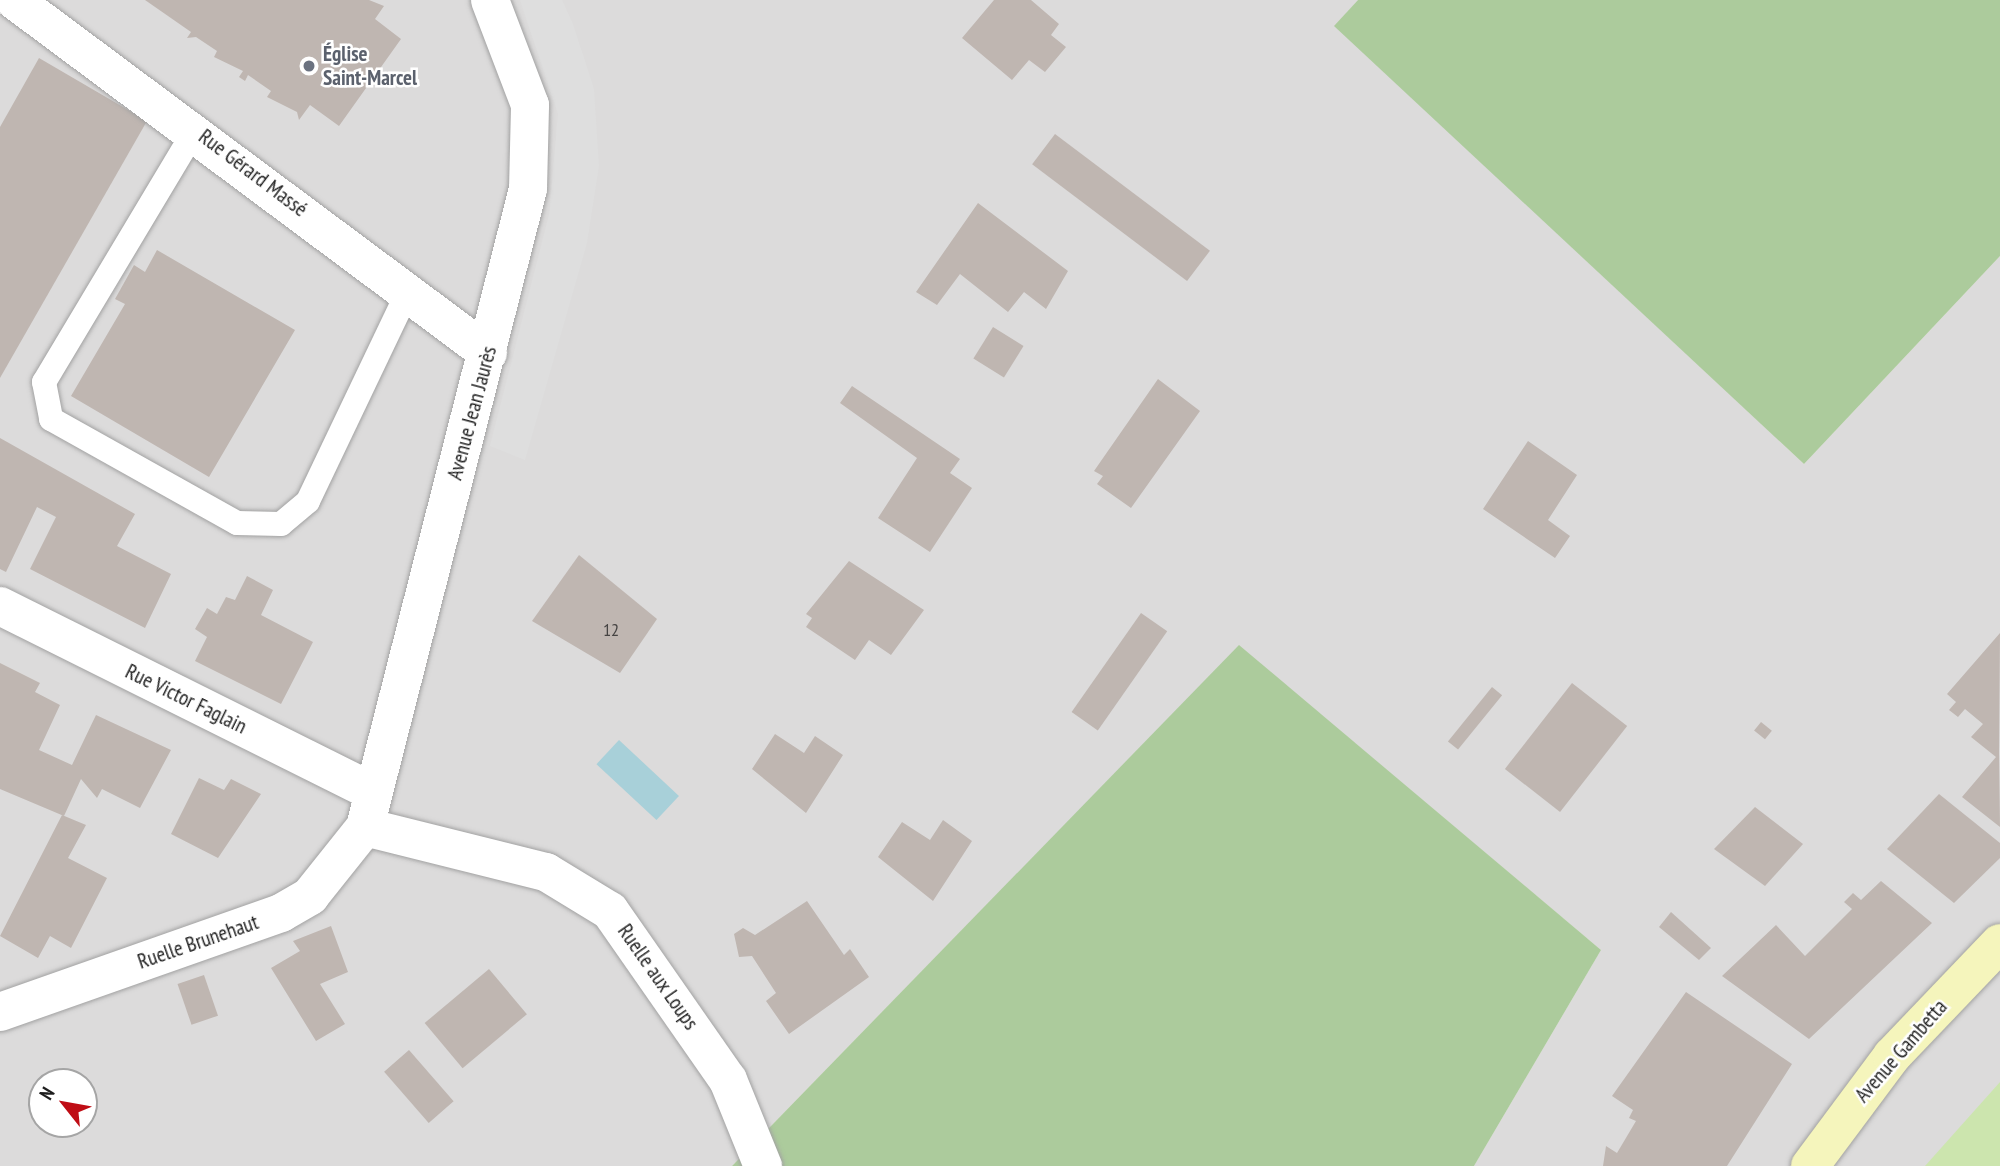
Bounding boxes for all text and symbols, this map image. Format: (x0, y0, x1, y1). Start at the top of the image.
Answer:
place label: Église Saint-Marcel (323, 41, 417, 91)
marker: Église Saint-Marcel (301, 58, 317, 74)
street label: Rue Gérard Massé (194, 124, 312, 222)
street label: Avenue Jean Jaurès (442, 343, 502, 483)
house number: 12 (603, 619, 619, 641)
street label: Rue Victor Faglain (121, 659, 251, 739)
street label: Ruelle Brunehaut (134, 910, 262, 974)
street label: Ruelle aux Loups (612, 919, 704, 1035)
street label: Avenue Gambetta (1850, 995, 1952, 1107)
north arrow (28, 1068, 98, 1138)
text: N (34, 1083, 60, 1104)

